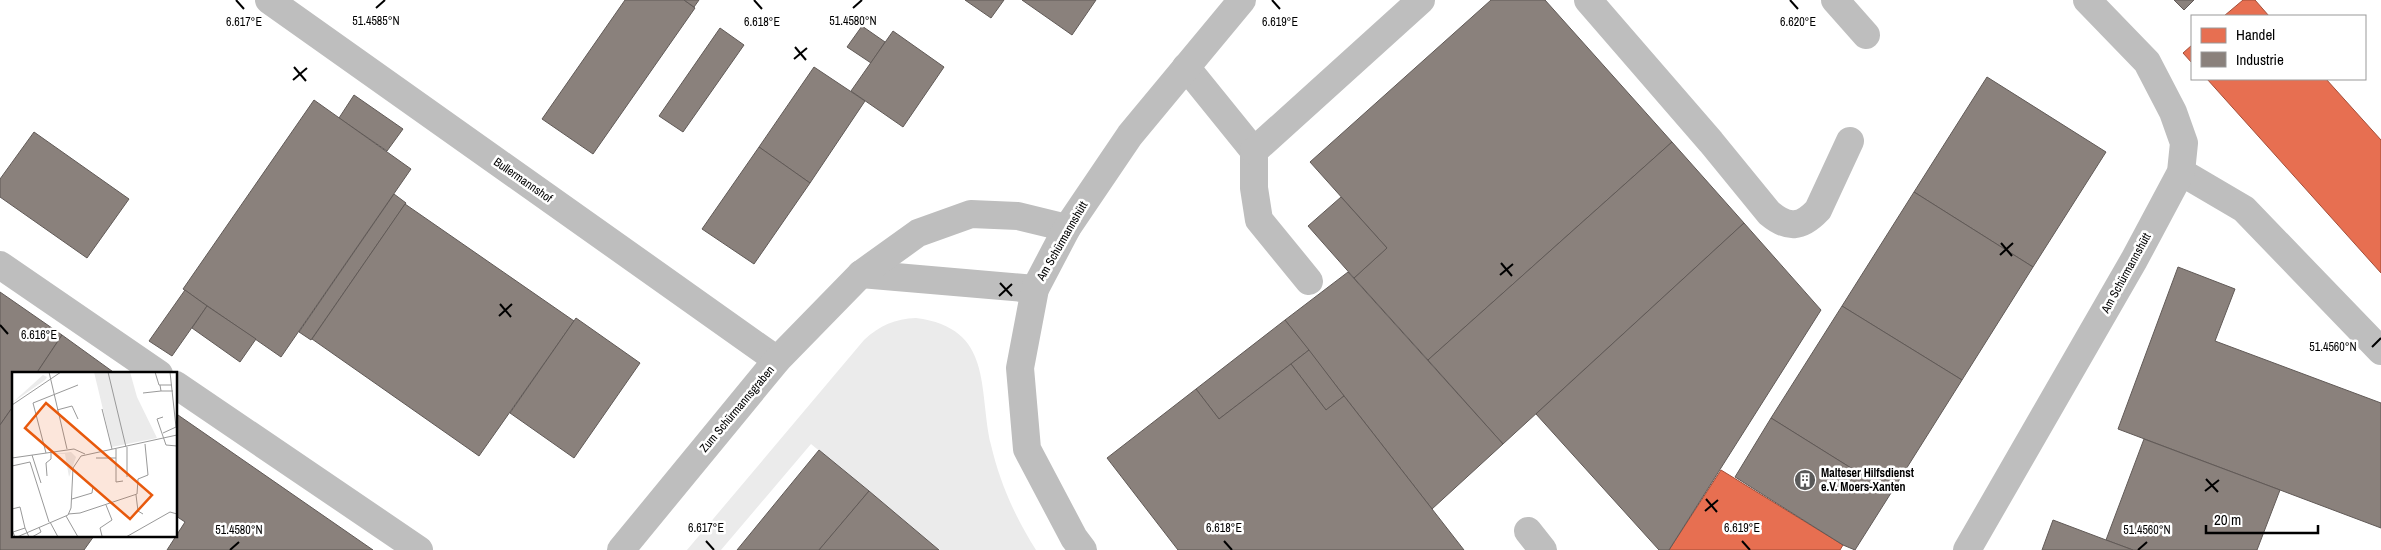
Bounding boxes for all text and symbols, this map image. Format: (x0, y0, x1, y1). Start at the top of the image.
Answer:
text: 51.4585°N (352, 13, 400, 29)
text: 51.4580°N (829, 13, 877, 29)
text: 6.617°E (226, 14, 262, 30)
text: 6.618°E (744, 14, 780, 30)
text: 6.619°E (1262, 14, 1298, 30)
text: 6.620°E (1780, 14, 1816, 30)
legend (2191, 15, 2366, 80)
text: Handel (2236, 24, 2275, 45)
text: Industrie (2236, 49, 2284, 70)
street label: Bullermannshof (490, 154, 556, 206)
street label: Am Schürmannshütt (1032, 198, 1091, 284)
street label: Am Schürmannshütt (2097, 230, 2155, 317)
text: 6.616°E (21, 327, 57, 343)
text: 51.4560°N (2309, 339, 2357, 355)
street label: Zum Schürmannsgraben (696, 362, 778, 456)
inset map (12, 372, 178, 538)
place label: Malteser Hilfsdienst e.V. Moers-Xanten (1821, 465, 1915, 495)
building icon: Malteser Hilfsdienst e.V. Moers-Xanten (1793, 468, 1817, 492)
scale bar (2206, 502, 2318, 534)
text: 20 m (2214, 509, 2241, 530)
text: 6.617°E (688, 520, 724, 536)
text: 6.618°E (1206, 520, 1242, 536)
text: 6.619°E (1724, 520, 1760, 536)
text: 51.4580°N (215, 522, 263, 538)
text: 51.4560°N (2123, 522, 2171, 538)

